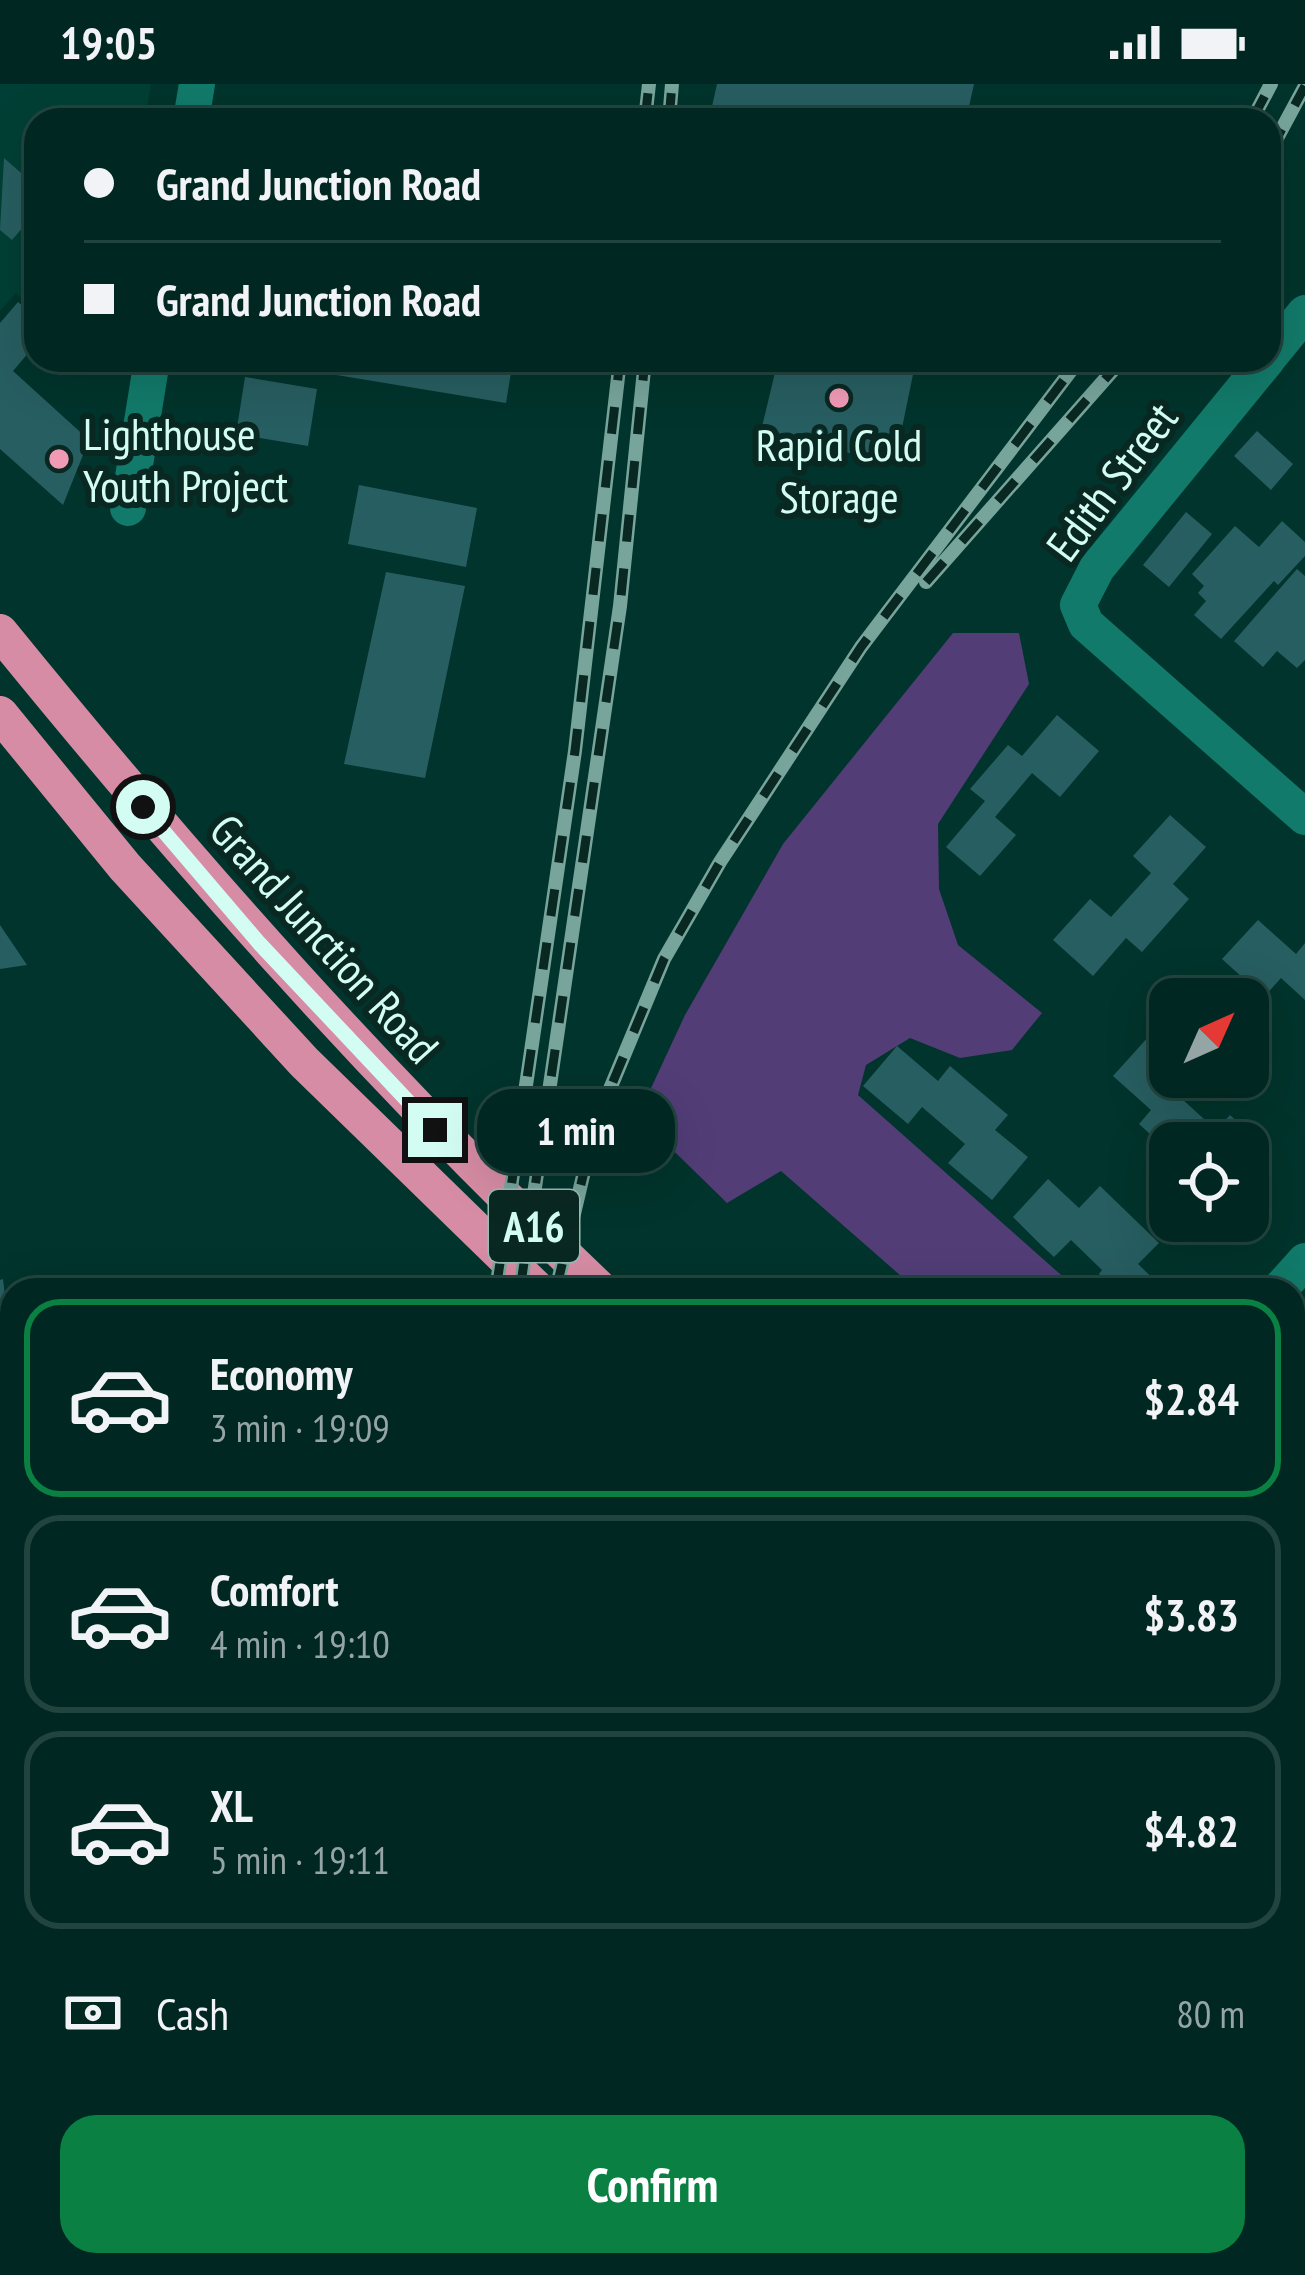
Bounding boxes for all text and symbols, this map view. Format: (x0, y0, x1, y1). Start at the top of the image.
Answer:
text: 19:05 (60, 13, 157, 71)
text: Grand Junction Road (156, 154, 481, 212)
text: Grand Junction Road (156, 270, 481, 328)
marker: Rapid Cold Storage (826, 385, 852, 411)
street label: Edith Street (1033, 390, 1190, 572)
place label: Lighthouse Youth Project (83, 404, 289, 514)
place label: Rapid Cold Storage (756, 415, 922, 525)
marker: Lighthouse Youth Project (46, 446, 72, 472)
route start (116, 780, 170, 834)
street label: Grand Junction Road (198, 802, 452, 1074)
north arrow (1149, 978, 1269, 1098)
map controls (1149, 978, 1269, 1242)
callout: 1 min (477, 1088, 675, 1172)
route end (408, 1103, 462, 1157)
text: 1 min (537, 1105, 615, 1156)
button: locate (1149, 1122, 1269, 1242)
road number: A16 (489, 1190, 579, 1262)
icon: car (66, 1344, 174, 1452)
text: Economy (210, 1344, 353, 1402)
text: $2.84 (1143, 1369, 1239, 1427)
text: 3 min · 19:09 (210, 1402, 390, 1453)
icon: car (66, 1560, 174, 1668)
text: Comfort (210, 1560, 339, 1618)
text: $3.83 (1143, 1585, 1239, 1643)
text: 4 min · 19:10 (210, 1618, 390, 1669)
icon: car (66, 1776, 174, 1884)
text: XL (210, 1776, 253, 1834)
text: $4.82 (1143, 1801, 1239, 1859)
text: 5 min · 19:11 (210, 1834, 390, 1885)
icon: cash (60, 1980, 126, 2046)
text: Cash (156, 1984, 229, 2042)
text: 80 m (1176, 1988, 1245, 2039)
button: Confirm (60, 2115, 1245, 2253)

